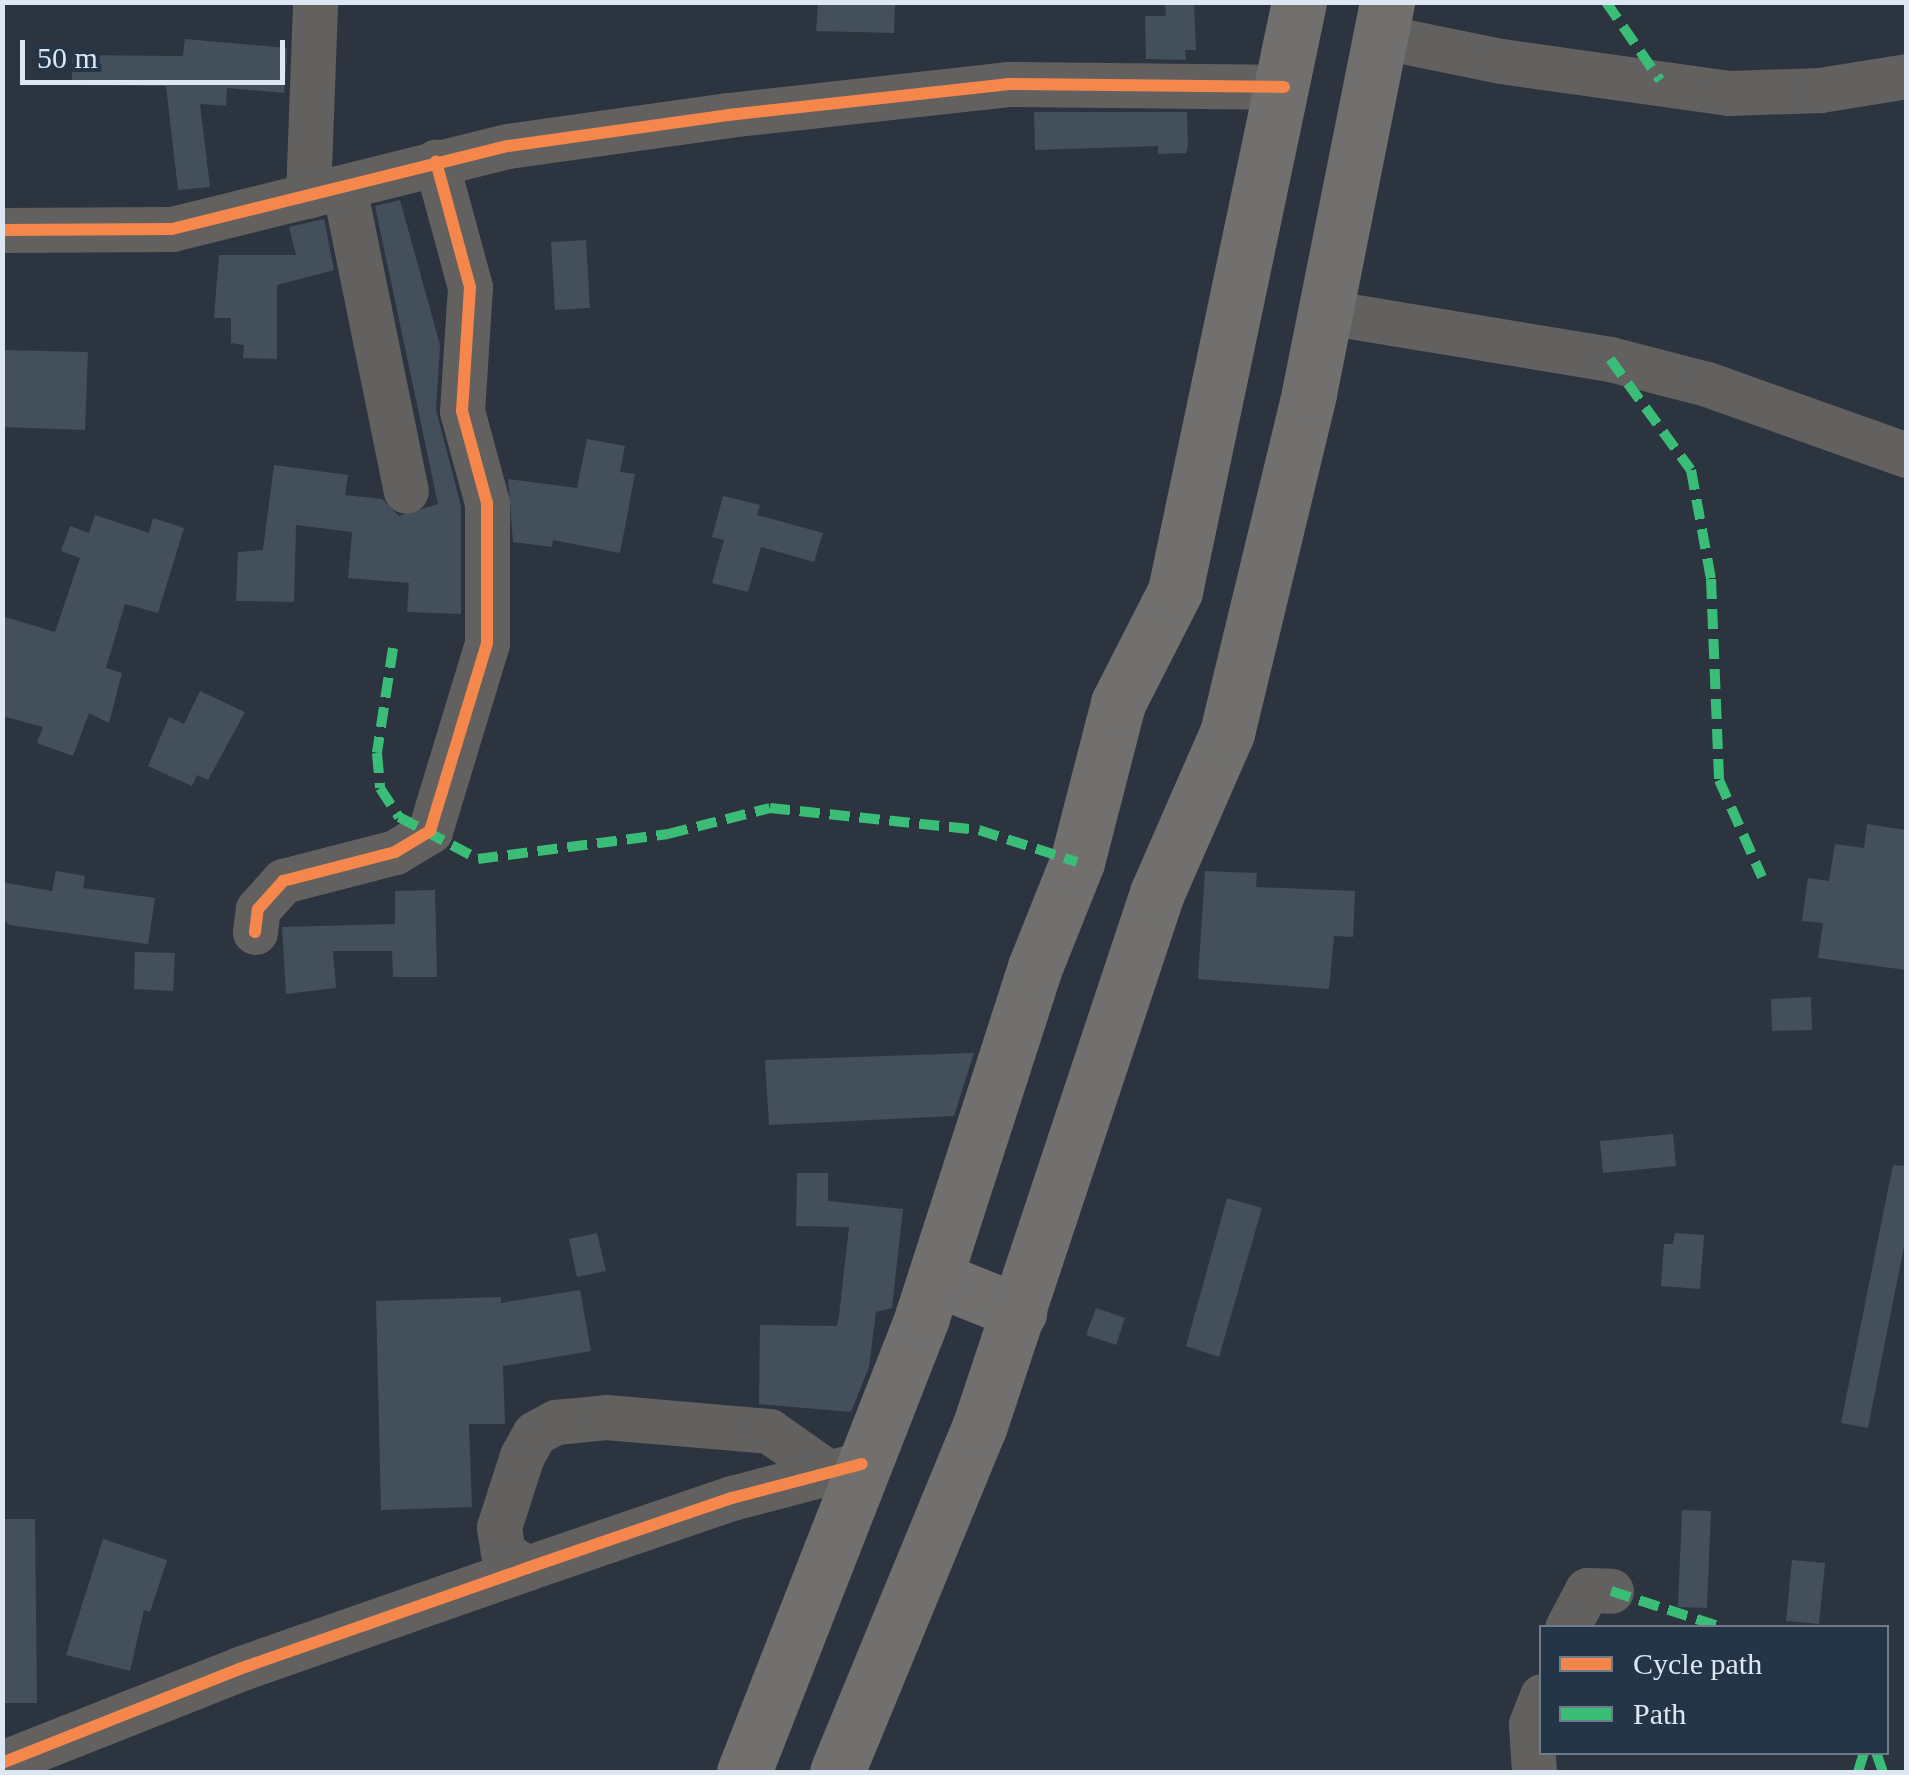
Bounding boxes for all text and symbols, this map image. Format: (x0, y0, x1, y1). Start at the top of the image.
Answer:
scale bar (25, 20, 290, 82)
text: 50 m (37, 41, 98, 74)
legend (1539, 1625, 1889, 1755)
text: Cycle path (1633, 1647, 1762, 1680)
text: Path (1633, 1697, 1686, 1730)

